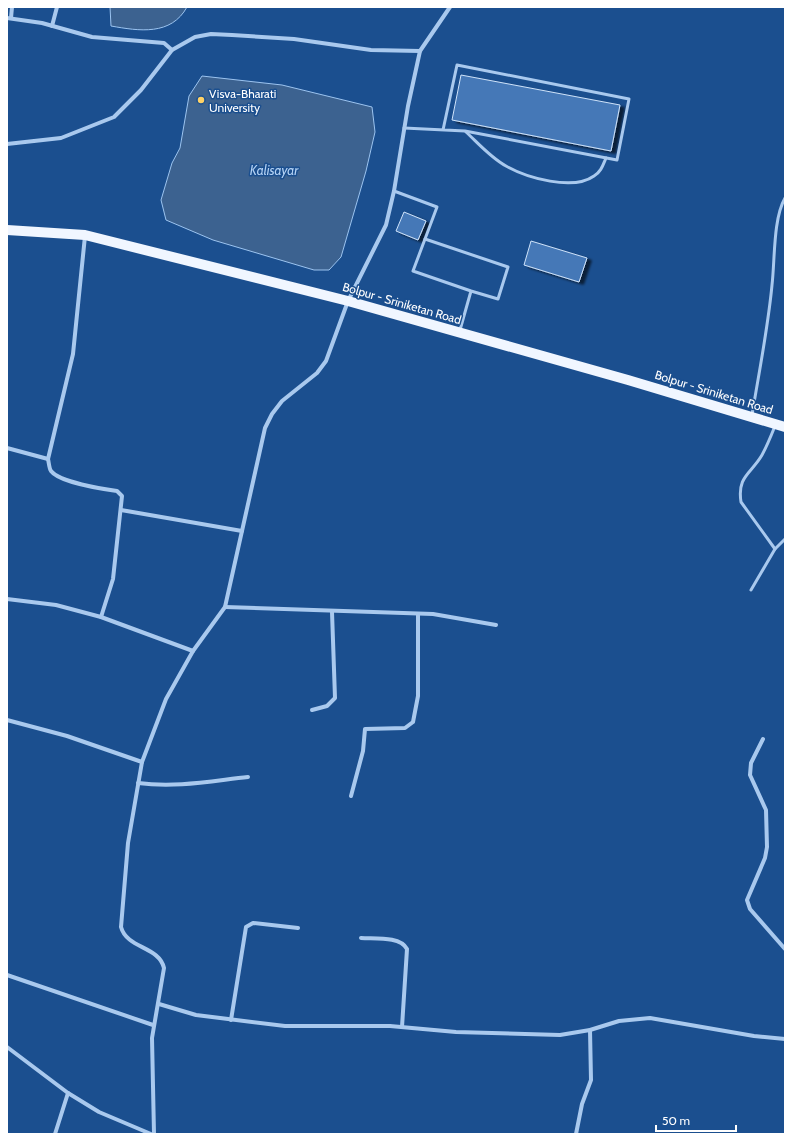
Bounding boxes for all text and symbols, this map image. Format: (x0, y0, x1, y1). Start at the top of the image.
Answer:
place label: Visva-Bharati University (209, 86, 276, 115)
marker: Visva-Bharati University (196, 95, 206, 105)
water label: Kalisayar (250, 162, 299, 178)
street label: Bolpur - Sriniketan Road (341, 279, 463, 327)
street label: Bolpur - Sriniketan Road (653, 367, 775, 417)
scale bar (656, 1107, 736, 1133)
text: 50 m (662, 1113, 690, 1128)

